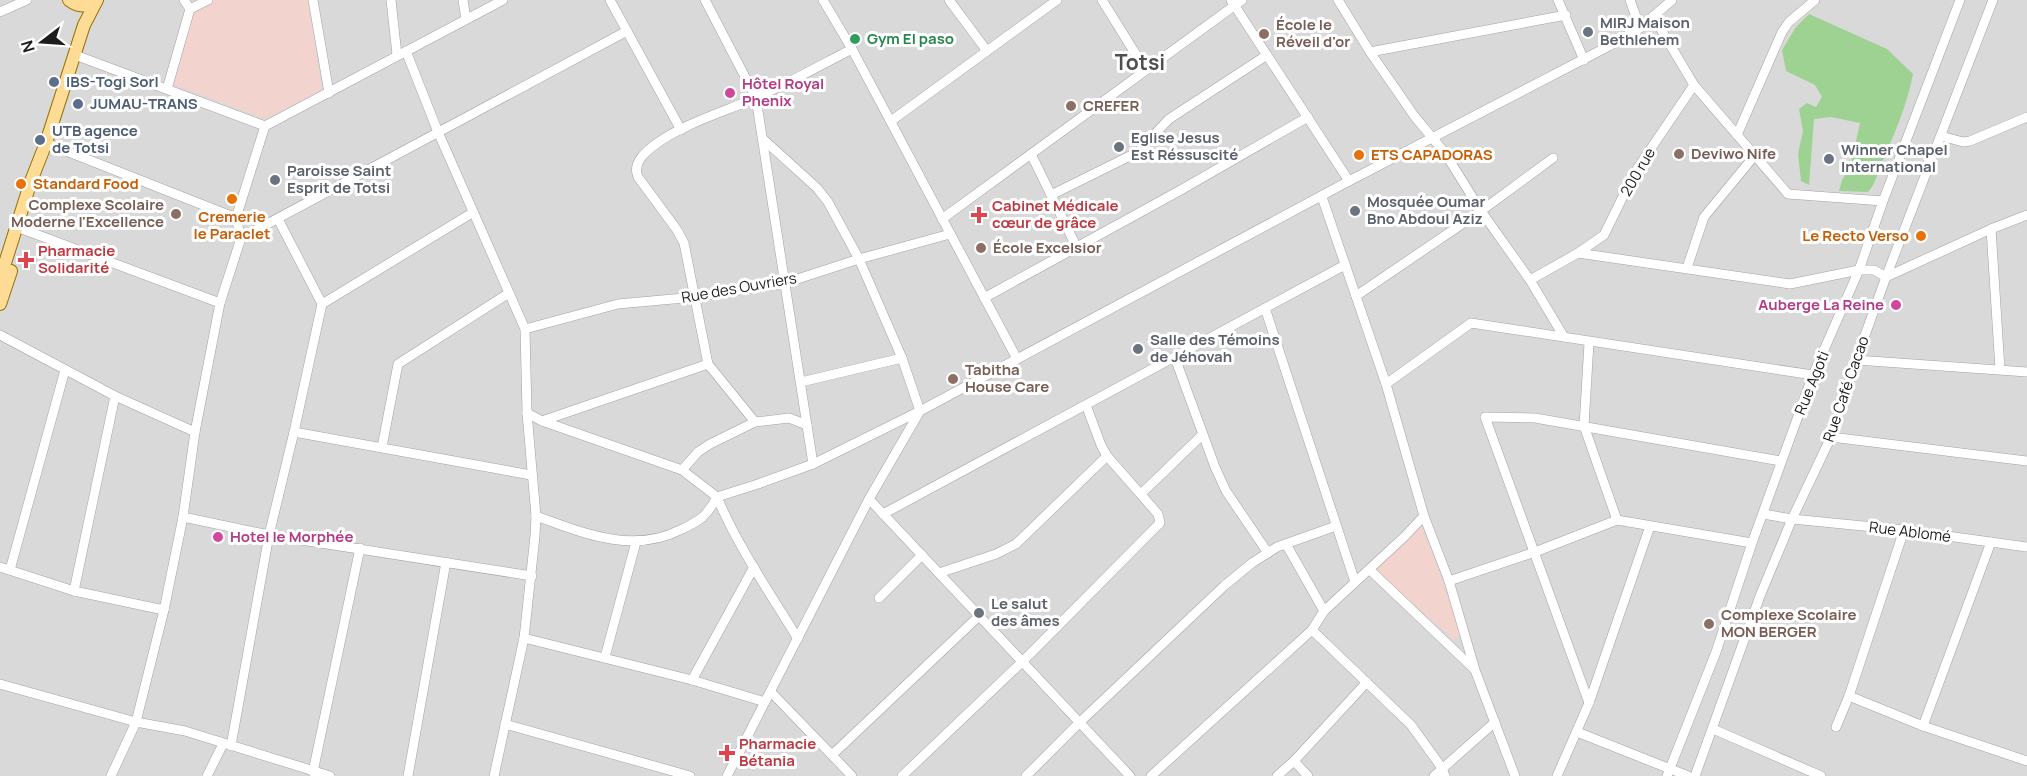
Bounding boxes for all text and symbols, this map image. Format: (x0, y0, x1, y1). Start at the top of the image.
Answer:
north arrow (12, 12, 72, 72)
place label: MIRJ Maison Bethlehem (1600, 12, 1690, 50)
place label: École le Réveil d'or (1276, 14, 1350, 52)
marker: MIRJ Maison Bethlehem (1581, 25, 1595, 39)
marker: École le Réveil d'or (1257, 27, 1271, 41)
place label: Gym El paso (867, 28, 954, 49)
marker: Gym El paso (848, 32, 862, 46)
text: N (15, 38, 40, 55)
district label: Totsi (1115, 48, 1165, 76)
place label: IBS-Togi Sorl (66, 71, 159, 92)
place label: Hôtel Royal Phenix (742, 73, 824, 111)
marker: IBS-Togi Sorl (47, 75, 61, 89)
marker: Hôtel Royal Phenix (723, 86, 737, 100)
place label: JUMAU-TRANS (90, 93, 198, 114)
place label: CREFER (1083, 95, 1139, 116)
marker: JUMAU-TRANS (71, 97, 85, 111)
marker: CREFER (1064, 99, 1078, 113)
place label: UTB agence de Totsi (52, 120, 138, 158)
place label: Eglise Jesus Est Réssuscité (1131, 127, 1238, 165)
marker: UTB agence de Totsi (33, 133, 47, 147)
place label: Winner Chapel International (1841, 139, 1948, 177)
marker: Eglise Jesus Est Réssuscité (1112, 140, 1126, 154)
street label: 200 rue (1615, 143, 1660, 200)
place label: Deviwo Nife (1691, 143, 1776, 164)
place label: ETS CAPADORAS (1371, 144, 1493, 165)
marker: Deviwo Nife (1672, 147, 1686, 161)
marker: ETS CAPADORAS (1352, 148, 1366, 162)
marker: Winner Chapel International (1822, 152, 1836, 166)
place label: Paroisse Saint Esprit de Totsi (287, 160, 391, 198)
place label: Standard Food (33, 173, 139, 194)
marker: Paroisse Saint Esprit de Totsi (268, 173, 282, 187)
marker: Standard Food (14, 177, 28, 191)
place label: Mosquée Oumar Bno Abdoul Aziz (1367, 191, 1485, 229)
marker: Cremerie le Paraclet (225, 192, 239, 206)
place label: Complexe Scolaire Moderne l'Excellence (11, 194, 164, 232)
place label: Cabinet Médicale cœur de grâce (992, 195, 1119, 233)
marker: Mosquée Oumar Bno Abdoul Aziz (1348, 204, 1362, 218)
place label: Cremerie le Paraclet (194, 206, 270, 244)
marker: Cabinet Médicale cœur de grâce (970, 206, 988, 224)
marker: Complexe Scolaire Moderne l'Excellence (169, 207, 183, 221)
place label: Le Recto Verso (1802, 225, 1909, 246)
marker: Le Recto Verso (1914, 229, 1928, 243)
place label: École Excelsior (993, 237, 1102, 258)
place label: Pharmacie Solidarité (38, 240, 115, 278)
marker: École Excelsior (974, 241, 988, 255)
marker: Pharmacie Solidarité (19, 253, 33, 267)
street label: Rue des Ouvriers (680, 267, 798, 308)
place label: Auberge La Reine (1758, 294, 1884, 315)
marker: Auberge La Reine (1889, 298, 1903, 312)
place label: Salle des Témoins de Jéhovah (1150, 329, 1280, 367)
street label: Rue Café Cacao (1818, 333, 1874, 445)
marker: Salle des Témoins de Jéhovah (1131, 342, 1145, 356)
street label: Rue Agoti (1789, 348, 1834, 418)
place label: Tabitha House Care (965, 359, 1049, 397)
marker: Tabitha House Care (946, 372, 960, 386)
street label: Rue Ablomé (1868, 516, 1952, 547)
place label: Hotel le Morphée (230, 526, 353, 547)
marker: Hotel le Morphée (211, 530, 225, 544)
place label: Le salut des âmes (991, 593, 1060, 631)
place label: Complexe Scolaire MON BERGER (1721, 604, 1857, 642)
marker: Le salut des âmes (972, 606, 986, 620)
marker: Complexe Scolaire MON BERGER (1702, 617, 1716, 631)
place label: Pharmacie Bétania (739, 733, 816, 771)
marker: Pharmacie Bétania (720, 746, 734, 760)

